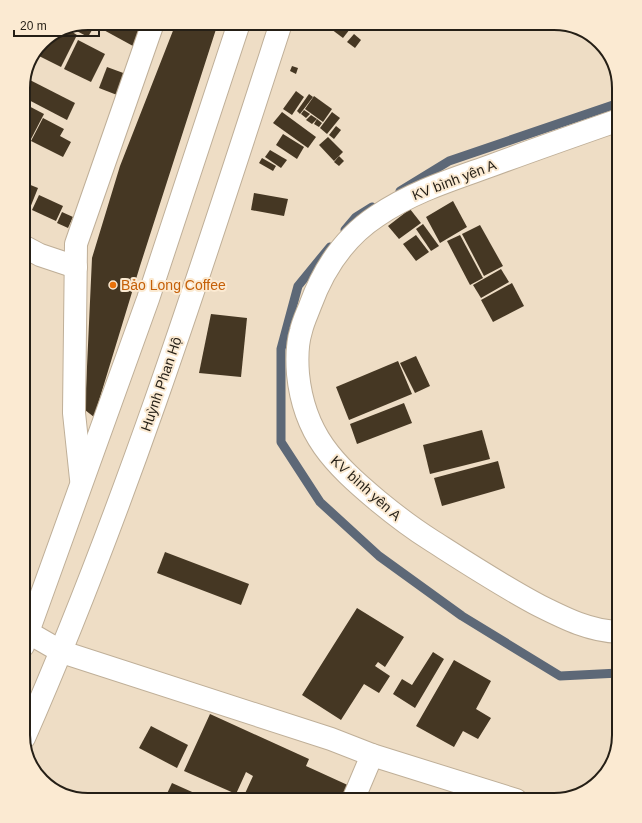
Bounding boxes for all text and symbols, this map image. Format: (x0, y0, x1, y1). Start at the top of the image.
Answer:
scale bar (14, 12, 99, 38)
text: 20 m (20, 19, 47, 33)
street label: KV bình yên A (410, 156, 499, 203)
place label: Bảo Long Coffee (121, 277, 226, 293)
marker: Bảo Long Coffee (108, 280, 118, 290)
street label: Huỳnh Phan Hộ (137, 334, 185, 433)
street label: KV bình yên A (328, 452, 405, 524)

